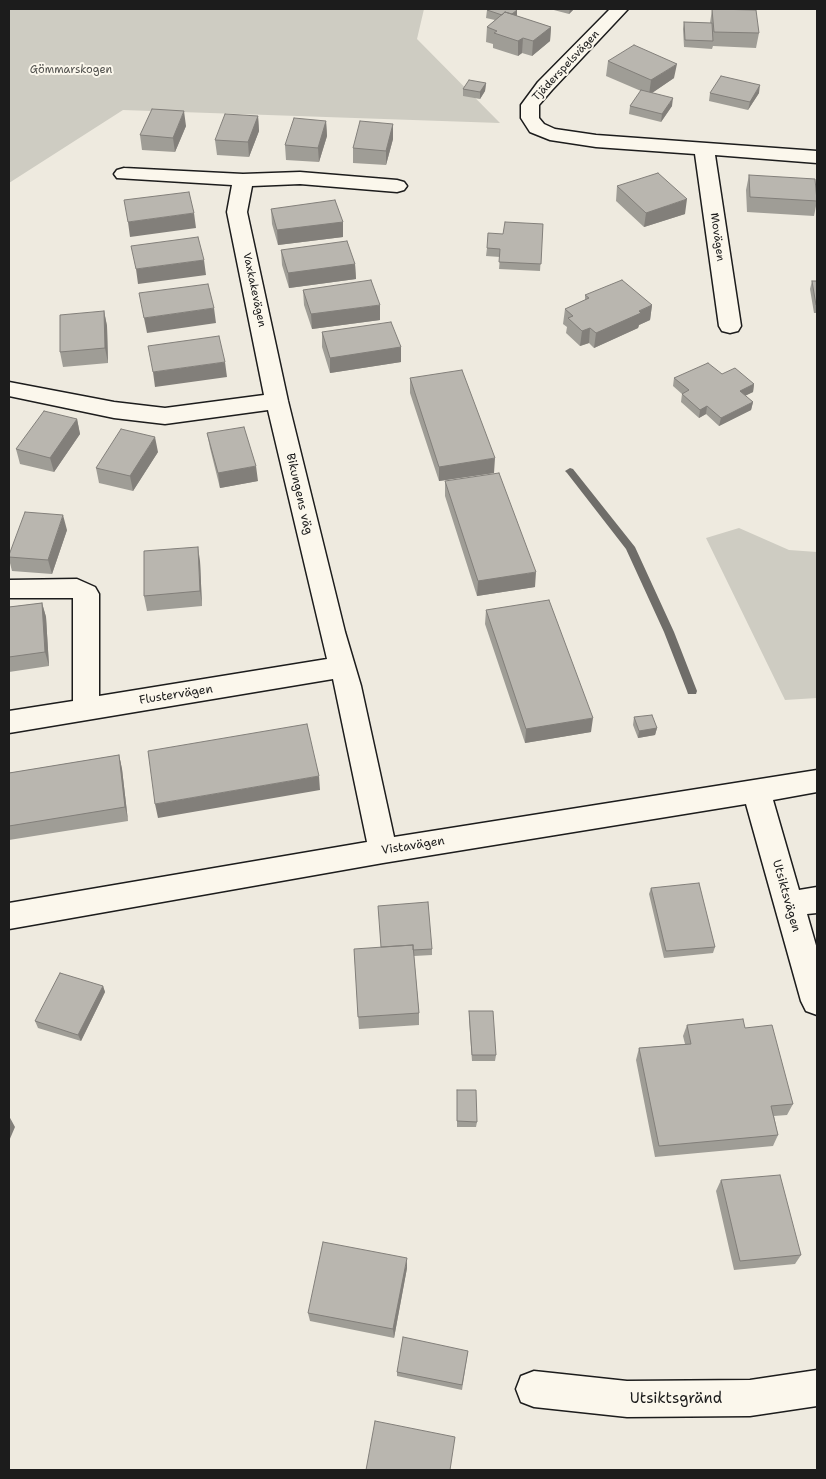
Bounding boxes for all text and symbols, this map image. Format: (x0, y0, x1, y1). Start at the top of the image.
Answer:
street label: Tjäderspelsvägen (530, 28, 602, 104)
park label: Gömmarskogen (30, 63, 112, 77)
street label: Movägen (707, 212, 727, 262)
street label: Vaxkakevägen (240, 252, 268, 328)
street label: Bikungens väg (283, 452, 315, 536)
street label: Flustervägen (138, 682, 214, 708)
street label: Vistavägen (380, 834, 446, 858)
street label: Utsiktsvägen (769, 858, 803, 934)
street label: Utsiktsgränd (630, 1390, 722, 1408)

